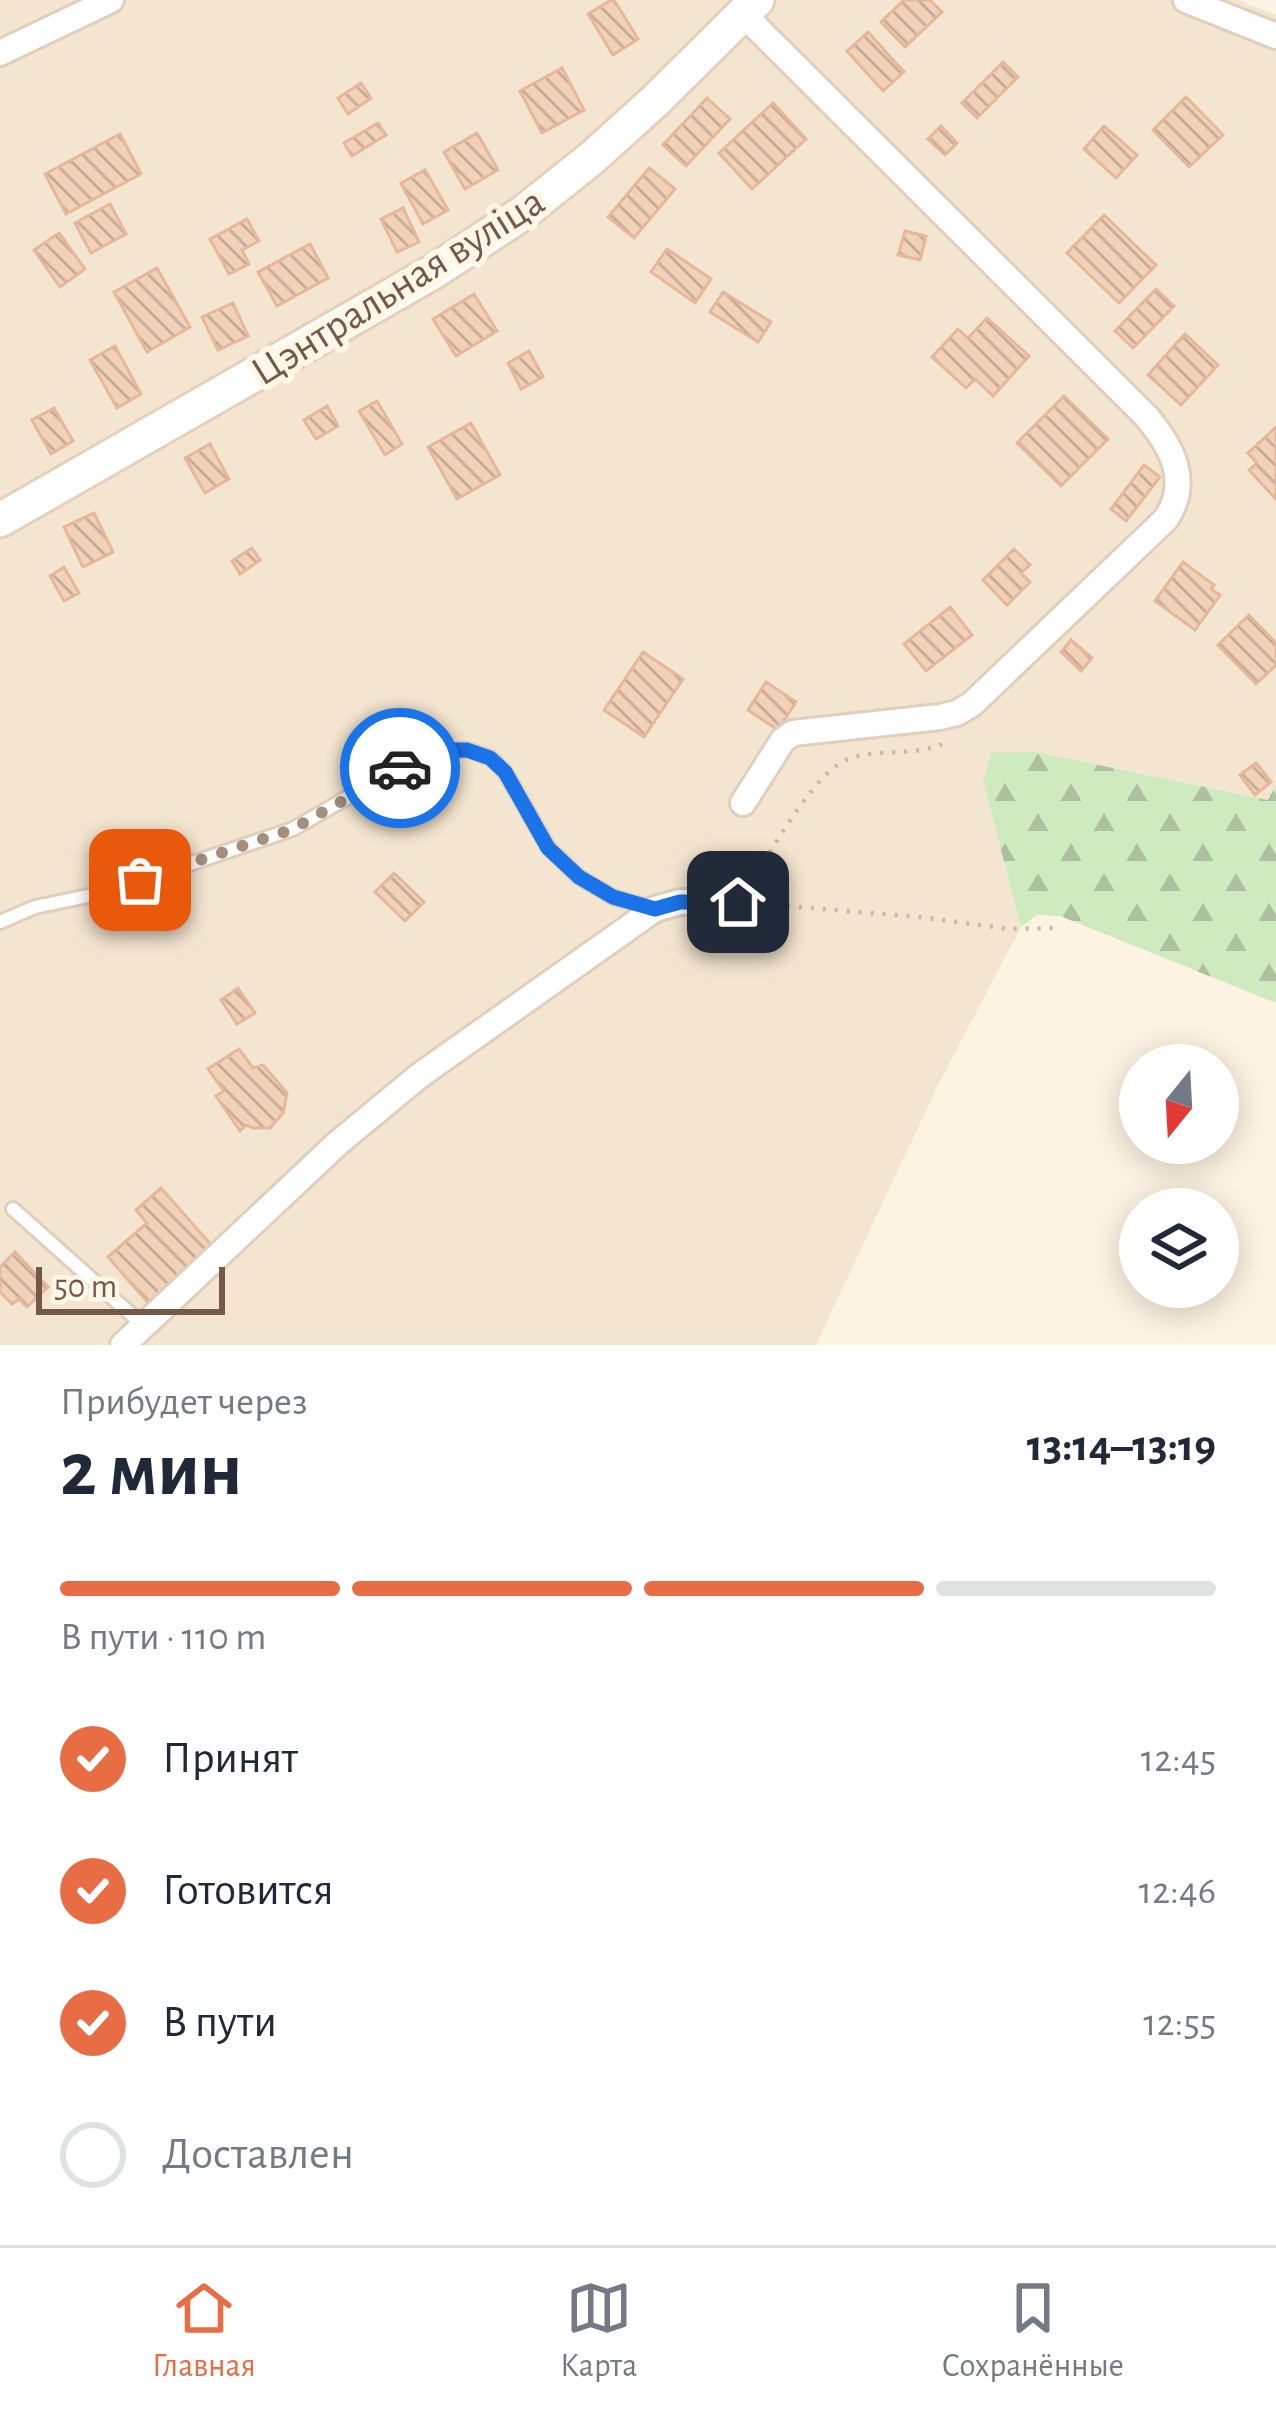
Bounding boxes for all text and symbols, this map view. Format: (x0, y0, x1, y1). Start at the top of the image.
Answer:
street label: Цэнтральная вуліца (244, 180, 552, 394)
courier (340, 708, 460, 828)
icon: car (367, 735, 433, 801)
pin (89, 829, 191, 931)
icon: bag (107, 847, 173, 913)
pin (687, 851, 789, 953)
icon: home (705, 869, 771, 935)
north arrow (1119, 1044, 1239, 1164)
map controls (1119, 1044, 1239, 1308)
button: layers (1119, 1188, 1239, 1308)
scale bar (36, 1261, 225, 1314)
text: 50 m (54, 1271, 117, 1304)
text: Прибудет через (60, 1383, 307, 1422)
text: 13:14–13:19 (1027, 1424, 1216, 1469)
text: 2 мин (60, 1432, 243, 1510)
text: В пути · 110 m (60, 1618, 267, 1657)
icon: check (60, 1726, 126, 1792)
text: Принят (162, 1736, 298, 1781)
text: 12:45 (1141, 1740, 1216, 1779)
icon: check (60, 1858, 126, 1924)
text: Готовится (162, 1868, 334, 1913)
text: 12:46 (1139, 1872, 1216, 1911)
icon: check (60, 1990, 126, 2056)
text: В пути (162, 2000, 277, 2045)
text: 12:55 (1143, 2004, 1216, 2043)
text: Доставлен (162, 2132, 354, 2177)
tab: Главная (152, 2275, 256, 2387)
tab: Карта (560, 2275, 637, 2387)
tab: Сохранённые (942, 2275, 1124, 2387)

